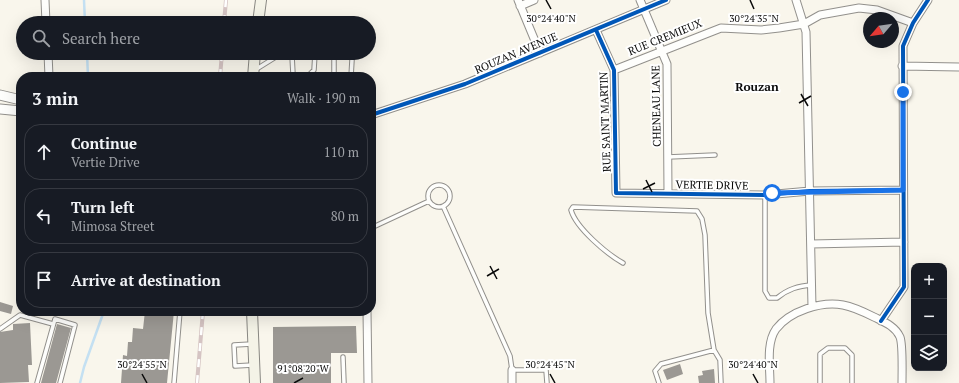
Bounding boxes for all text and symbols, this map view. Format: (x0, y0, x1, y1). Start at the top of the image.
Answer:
text: 30°24'40"N (526, 12, 576, 25)
text: 30°24'35"N (729, 12, 779, 25)
north arrow (863, 12, 899, 48)
search box (16, 16, 376, 60)
street label: RUE CREMIEUX (626, 16, 705, 58)
icon: search (30, 27, 52, 49)
text: Search here (62, 28, 140, 48)
street label: ROUZAN AVENUE (472, 29, 560, 77)
street label: CHENEAU LANE (648, 65, 664, 147)
street label: RUE SAINT MARTIN (596, 72, 614, 172)
district label: Rouzan (735, 79, 779, 94)
route end (894, 83, 912, 101)
text: 3 min (32, 87, 79, 110)
text: Walk · 190 m (287, 89, 360, 107)
text: Continue (71, 133, 137, 153)
icon: ahead (33, 141, 55, 163)
text: 110 m (324, 143, 359, 161)
text: Vertie Drive (71, 153, 140, 171)
street label: VERTIE DRIVE (676, 177, 748, 193)
route start (763, 184, 781, 202)
text: Turn left (71, 197, 135, 217)
icon: left (33, 205, 55, 227)
text: 80 m (331, 207, 359, 225)
text: Mimosa Street (71, 217, 155, 235)
map controls (911, 263, 947, 371)
button: + (911, 263, 947, 299)
icon: arrive (33, 269, 55, 291)
text: Arrive at destination (71, 270, 221, 290)
button: − (911, 299, 947, 335)
button: layers (911, 335, 947, 371)
text: 30°24'55"N (117, 358, 167, 371)
text: 30°24'45"N (525, 358, 575, 371)
text: 30°24'40"N (728, 358, 778, 371)
text: 91°08'20"W (277, 362, 329, 375)

